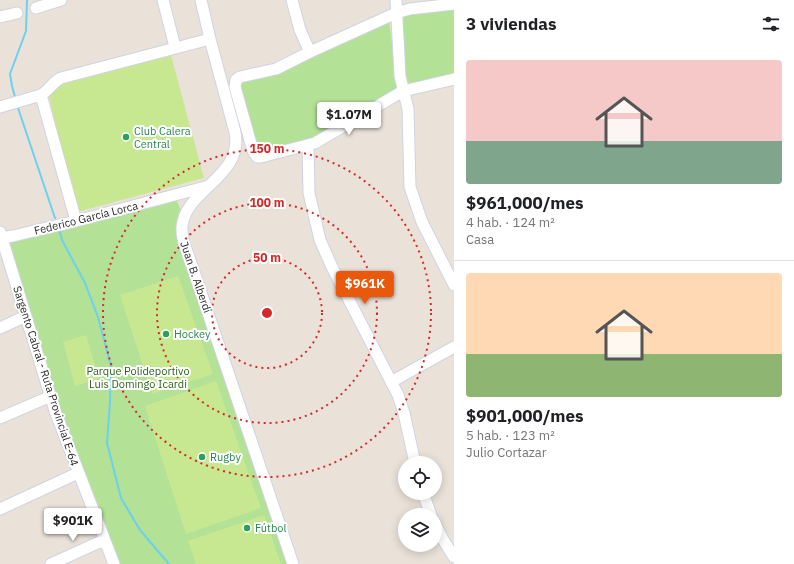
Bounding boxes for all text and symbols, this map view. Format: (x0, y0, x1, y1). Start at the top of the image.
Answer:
text: 3 viviendas (466, 13, 557, 35)
icon: filters (760, 13, 782, 35)
icon: home (588, 86, 660, 158)
pin: $1.07M (316, 102, 382, 136)
text: $1.07M (326, 106, 372, 123)
place label: Club Calera Central (134, 124, 191, 151)
marker: Club Calera Central (121, 132, 131, 142)
text: 150 m (249, 141, 285, 156)
text: $961,000/mes (466, 192, 584, 214)
text: 100 m (249, 195, 285, 210)
street label: Federico García Lorca (33, 198, 140, 238)
text: 4 hab. · 124 m² (466, 214, 555, 231)
text: Casa (466, 231, 494, 248)
street label: Juan B. Alberdi (177, 239, 215, 315)
text: 50 m (253, 250, 281, 265)
pin: $961K (337, 271, 393, 305)
text: $961K (345, 275, 385, 292)
street label: Sargento Cabral - Ruta Provincial E-64 (10, 284, 82, 468)
icon: home (588, 299, 660, 371)
centre of rings (260, 306, 274, 320)
place label: Hockey (174, 327, 211, 341)
marker: Hockey (161, 329, 171, 339)
park label: Parque Polideportivo Luis Domingo Icardi (86, 364, 190, 391)
text: $901,000/mes (466, 405, 584, 427)
text: 5 hab. · 123 m² (466, 427, 555, 444)
text: Julio Cortazar (466, 444, 547, 461)
place label: Rugby (210, 450, 241, 464)
marker: Rugby (197, 452, 207, 462)
map controls (398, 456, 442, 552)
button: locate (398, 456, 442, 500)
pin: $901K (45, 508, 101, 542)
button: layers (398, 508, 442, 552)
text: $901K (53, 512, 93, 529)
place label: Fútbol (255, 521, 287, 535)
marker: Fútbol (242, 523, 252, 533)

